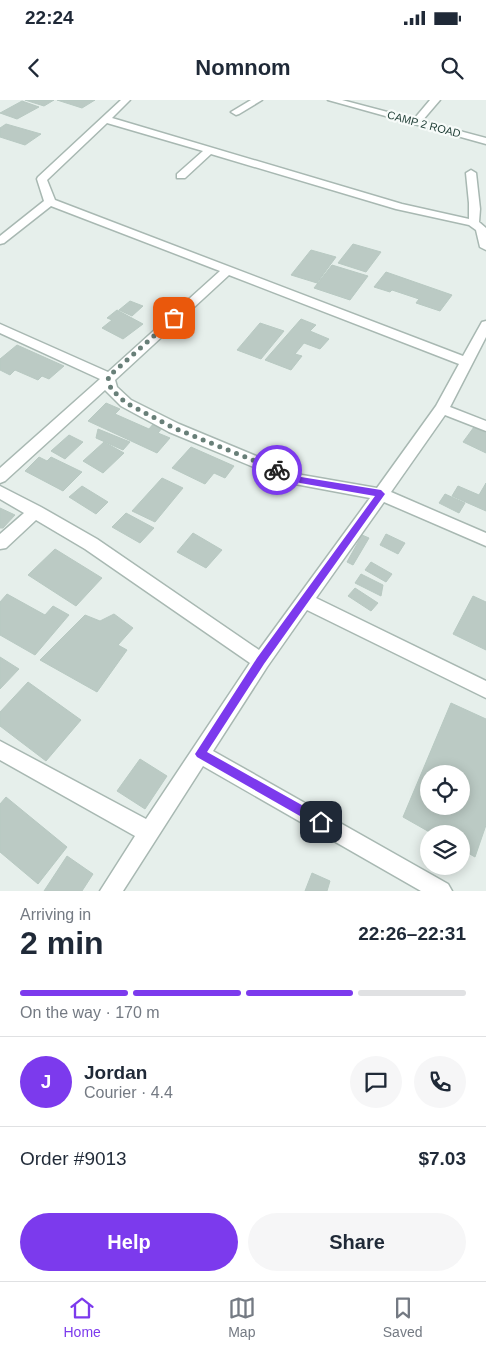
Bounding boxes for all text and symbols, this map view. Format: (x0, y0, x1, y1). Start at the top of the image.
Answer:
text: 22:24 (25, 7, 74, 28)
icon: back (20, 54, 48, 82)
icon: search (438, 54, 466, 82)
text: Nomnom (195, 55, 291, 80)
street label: CAMP 2 ROAD (386, 108, 462, 140)
pin (153, 297, 195, 339)
icon: bag (160, 304, 188, 332)
courier (252, 445, 302, 495)
icon: bike (263, 456, 291, 484)
map controls (420, 765, 470, 875)
button: locate (420, 765, 470, 815)
pin (300, 801, 342, 843)
icon: home (307, 808, 335, 836)
button: layers (420, 825, 470, 875)
text: Arriving in (20, 906, 91, 923)
text: 22:26–22:31 (358, 923, 466, 944)
text: 2 min (20, 925, 104, 961)
text: On the way · 170 m (20, 1004, 160, 1021)
button: chat (350, 1056, 402, 1108)
button: phone (414, 1056, 466, 1108)
text: Jordan (84, 1062, 147, 1083)
text: J (41, 1071, 51, 1092)
text: Courier · 4.4 (84, 1084, 173, 1101)
text: Order #9013 (20, 1148, 127, 1169)
text: $7.03 (418, 1148, 466, 1169)
button: Help (20, 1213, 238, 1271)
button: Share (248, 1213, 466, 1271)
tab: Home (63, 1294, 101, 1340)
tab: Map (228, 1294, 256, 1340)
tab: Saved (383, 1294, 422, 1340)

